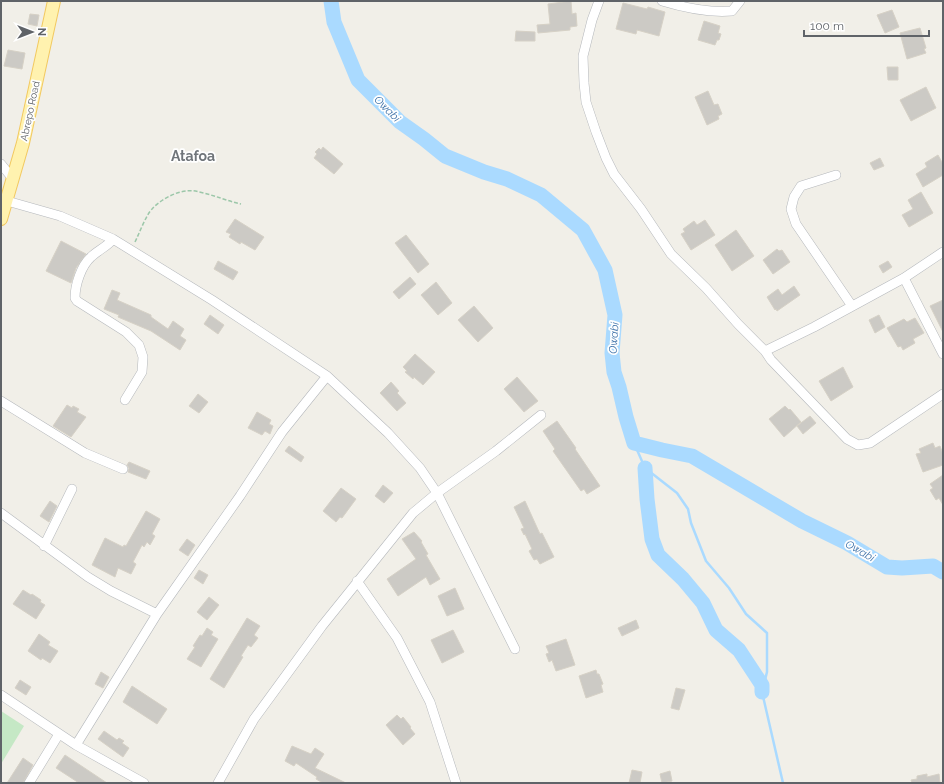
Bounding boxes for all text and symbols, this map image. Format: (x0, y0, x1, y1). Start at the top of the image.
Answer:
north arrow (12, 12, 52, 52)
scale bar (804, 12, 929, 38)
text: 100 m (810, 19, 844, 33)
text: N (35, 28, 48, 36)
street label: Abrepo Road (18, 80, 42, 142)
water label: Owabi (371, 93, 403, 125)
district label: Atafoa (171, 148, 215, 164)
water label: Owabi (606, 321, 622, 354)
water label: Owabi (843, 537, 877, 565)

